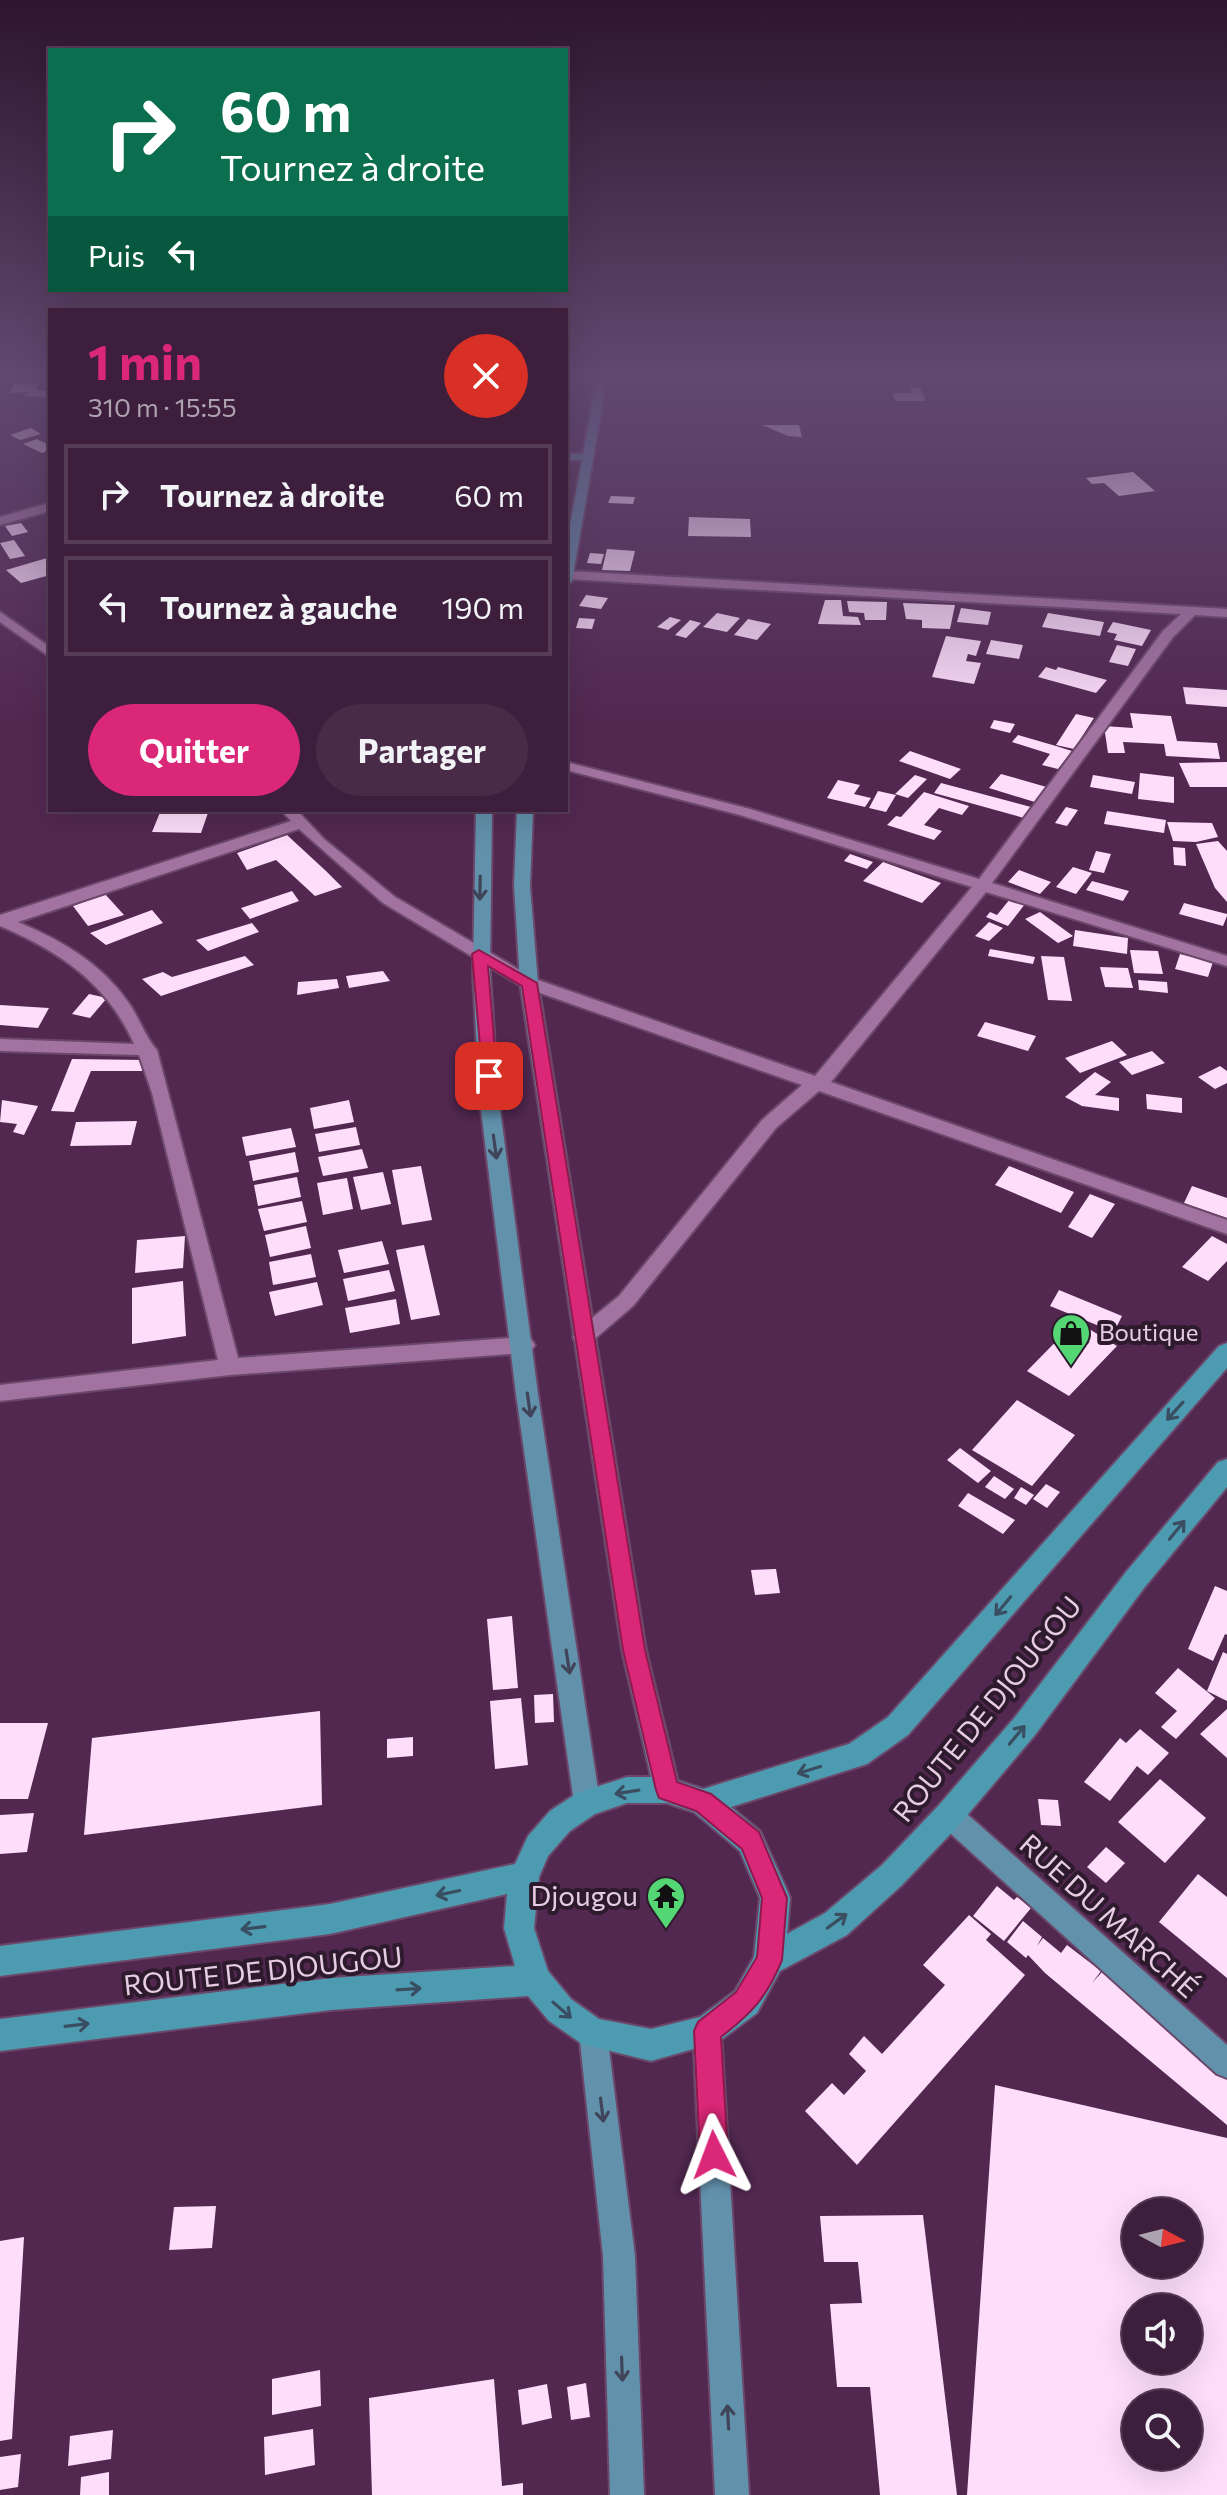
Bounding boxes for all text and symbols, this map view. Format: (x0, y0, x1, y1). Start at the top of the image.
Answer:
text: 60 m (220, 75, 351, 144)
icon: right (88, 80, 192, 184)
text: Tournez à droite (220, 144, 485, 188)
icon: left (161, 232, 205, 276)
text: Puis (88, 236, 145, 273)
text: 1 min (88, 331, 202, 390)
button: close (444, 334, 528, 418)
text: 310 m · 15:55 (88, 391, 237, 422)
icon: right (92, 472, 136, 516)
text: Tournez à droite (160, 476, 384, 513)
text: 60 m (454, 476, 524, 513)
icon: left (92, 584, 136, 628)
text: Tournez à gauche (160, 588, 397, 625)
text: 190 m (441, 588, 524, 625)
button: Quitter (88, 704, 300, 796)
button: Partager (316, 704, 528, 796)
one-way arrow (473, 874, 488, 901)
pin (455, 1042, 523, 1110)
icon: arrive (467, 1054, 511, 1098)
one-way arrow (488, 1134, 503, 1159)
shop icon: Boutique (1050, 1312, 1092, 1367)
place label: Boutique (1099, 1317, 1198, 1346)
one-way arrow (522, 1392, 537, 1417)
one-way arrow (1166, 1400, 1184, 1420)
one-way arrow (1168, 1520, 1186, 1541)
street label: ROUTE DE DJOUGOU (885, 1589, 1088, 1828)
one-way arrow (995, 1595, 1013, 1616)
one-way arrow (561, 1649, 576, 1674)
one-way arrow (1008, 1725, 1026, 1746)
one-way arrow (797, 1763, 823, 1778)
one-way arrow (615, 1786, 640, 1801)
street label: RUE DU MARCHÉ (1013, 1826, 1206, 2004)
temple icon: Djougou (645, 1875, 687, 1930)
place label: Djougou (531, 1878, 638, 1912)
one-way arrow (435, 1886, 461, 1901)
one-way arrow (826, 1913, 847, 1930)
one-way arrow (240, 1921, 266, 1936)
street label: ROUTE DE DJOUGOU (122, 1938, 404, 2002)
one-way arrow (395, 1981, 422, 1996)
one-way arrow (552, 2001, 572, 2019)
one-way arrow (64, 2017, 90, 2032)
one-way arrow (594, 2096, 609, 2123)
position arrow (672, 2113, 756, 2197)
north arrow (1122, 2198, 1202, 2278)
map controls (1122, 2198, 1202, 2470)
button: sound (1122, 2294, 1202, 2374)
one-way arrow (615, 2355, 630, 2382)
button: search (1122, 2390, 1202, 2470)
one-way arrow (720, 2404, 735, 2431)

